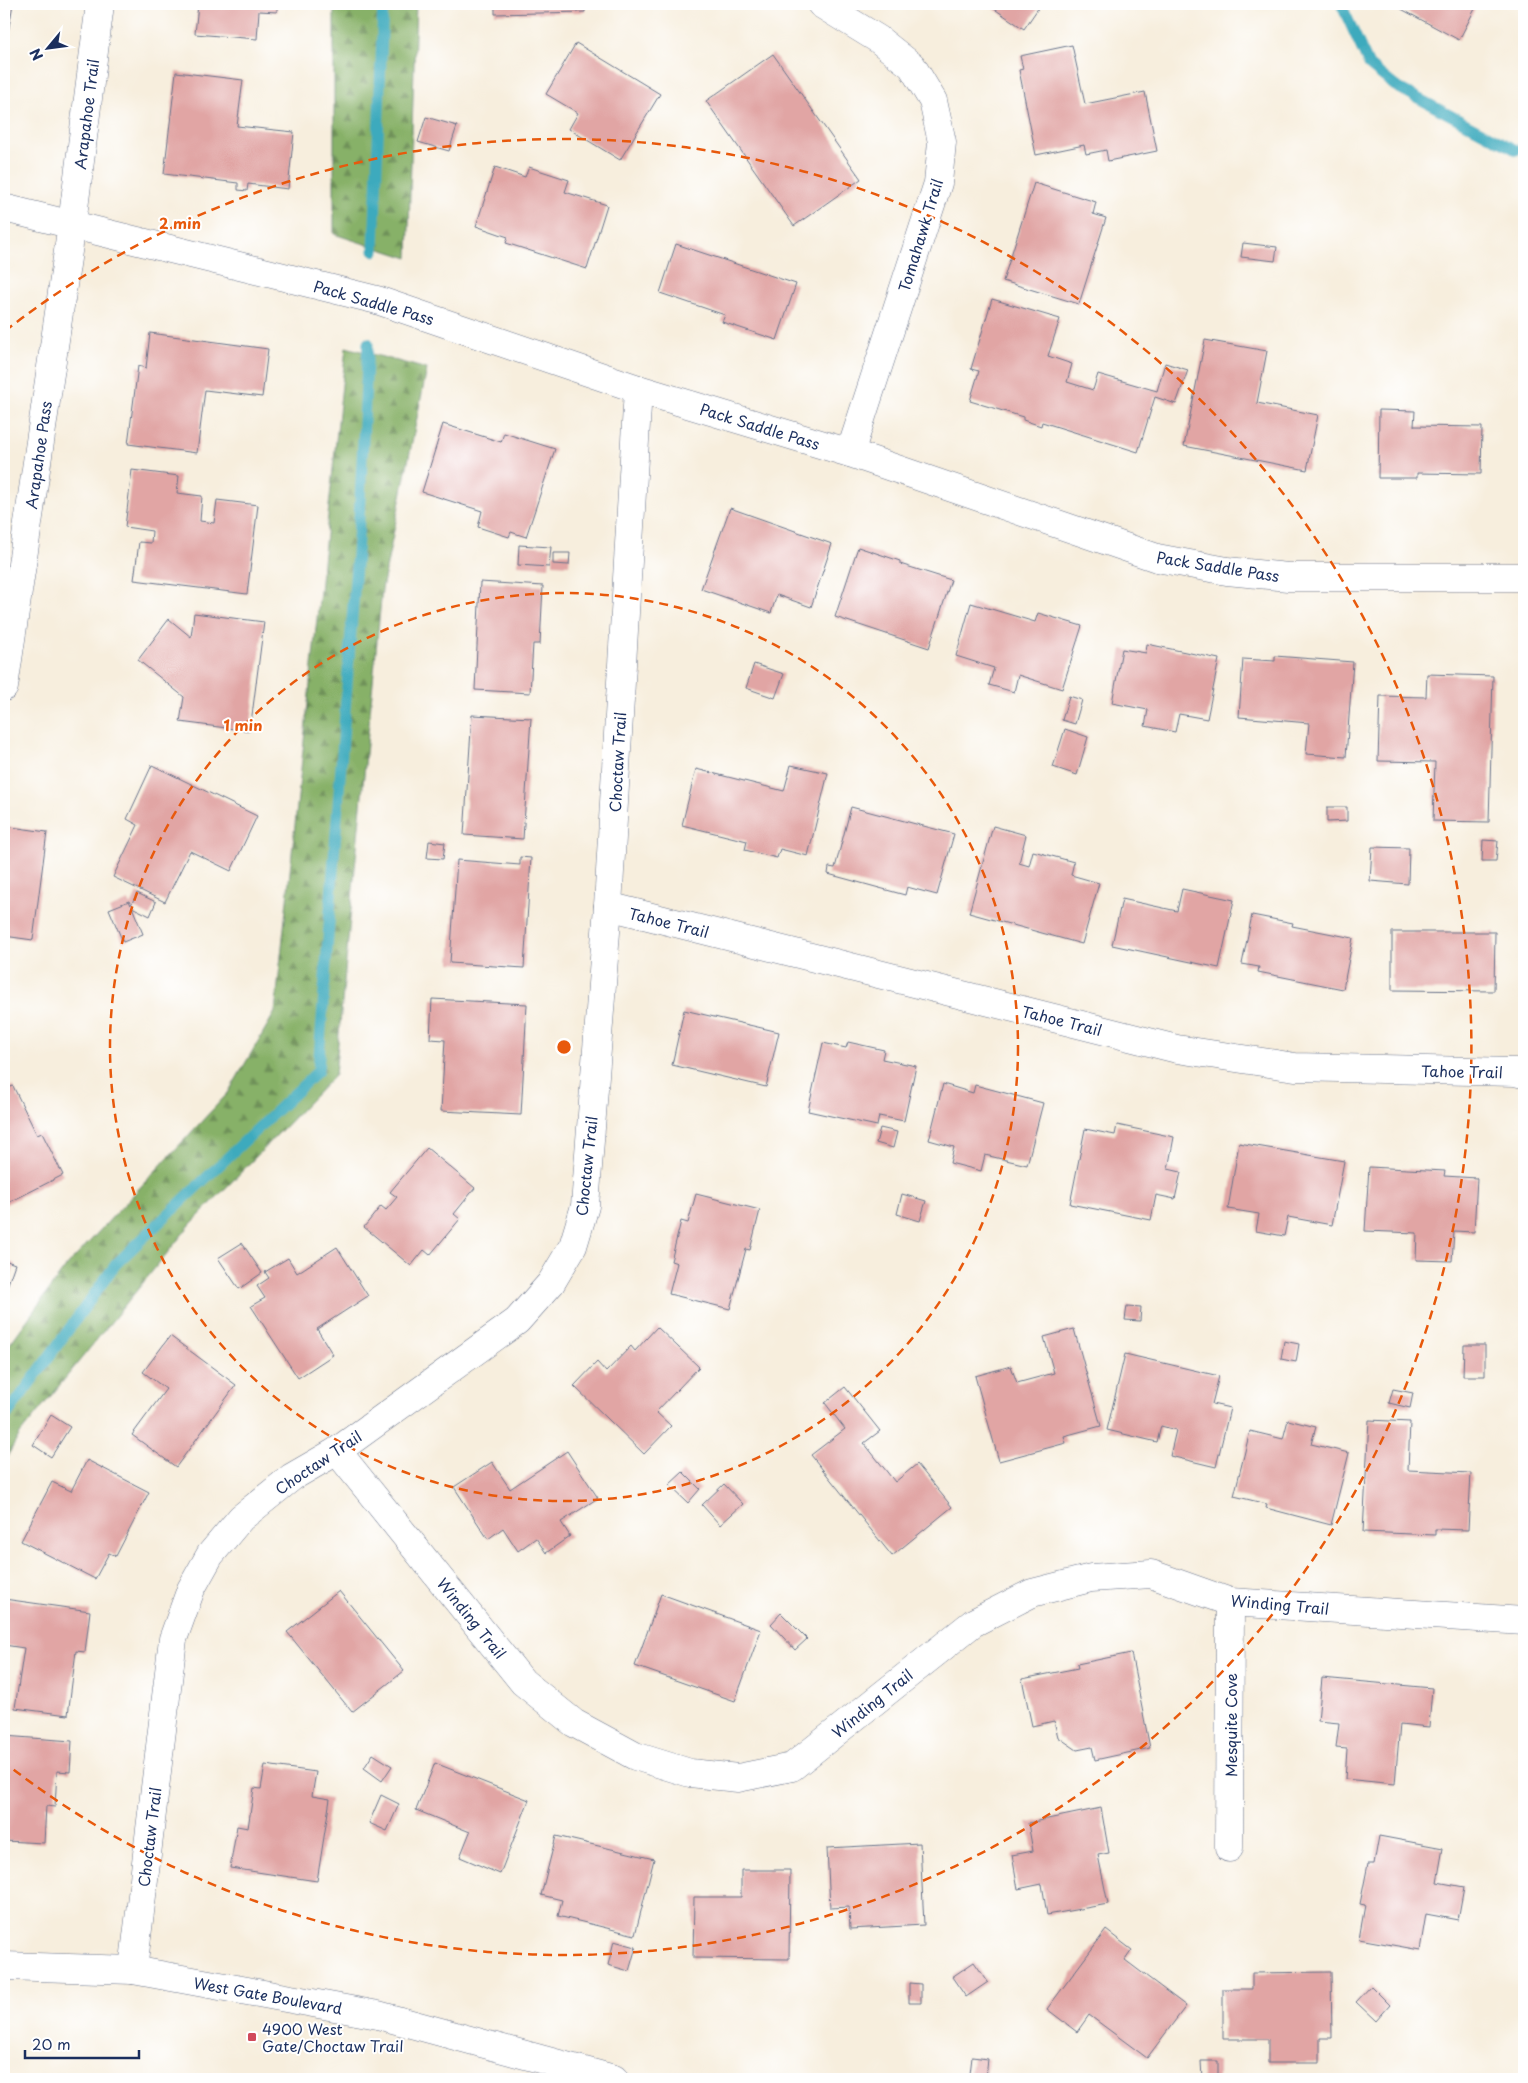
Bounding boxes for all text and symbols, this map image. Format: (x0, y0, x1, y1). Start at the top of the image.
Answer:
north arrow (22, 22, 72, 72)
text: N (24, 45, 48, 64)
street label: Arapahoe Trail (68, 57, 104, 171)
street label: Tomahawk Trail (892, 176, 948, 294)
text: 2 min (159, 211, 201, 234)
street label: Pack Saddle Pass (311, 274, 437, 330)
street label: Pack Saddle Pass (697, 397, 823, 455)
street label: Arapahoe Pass (19, 399, 57, 511)
street label: Pack Saddle Pass (1155, 545, 1281, 587)
street label: Choctaw Trail (603, 711, 631, 813)
text: 1 min (224, 713, 262, 736)
street label: Tahoe Trail (627, 901, 711, 943)
street label: Tahoe Trail (1020, 999, 1104, 1041)
centre of rings (555, 1038, 573, 1056)
street label: Tahoe Trail (1421, 1059, 1503, 1083)
street label: Choctaw Trail (569, 1115, 603, 1217)
street label: Choctaw Trail (270, 1424, 366, 1500)
street label: Winding Trail (432, 1572, 512, 1664)
street label: Winding Trail (1230, 1588, 1330, 1620)
street label: Winding Trail (826, 1663, 918, 1743)
street label: Mesquite Cove (1219, 1673, 1242, 1777)
street label: Choctaw Trail (131, 1786, 167, 1888)
street label: West Gate Boulevard (192, 1971, 344, 2019)
place label: 4900 West Gate/Choctaw Trail (262, 2017, 404, 2057)
scale bar (25, 2028, 139, 2060)
marker: 4900 West Gate/Choctaw Trail (246, 2031, 258, 2043)
text: 20 m (32, 2032, 71, 2055)

